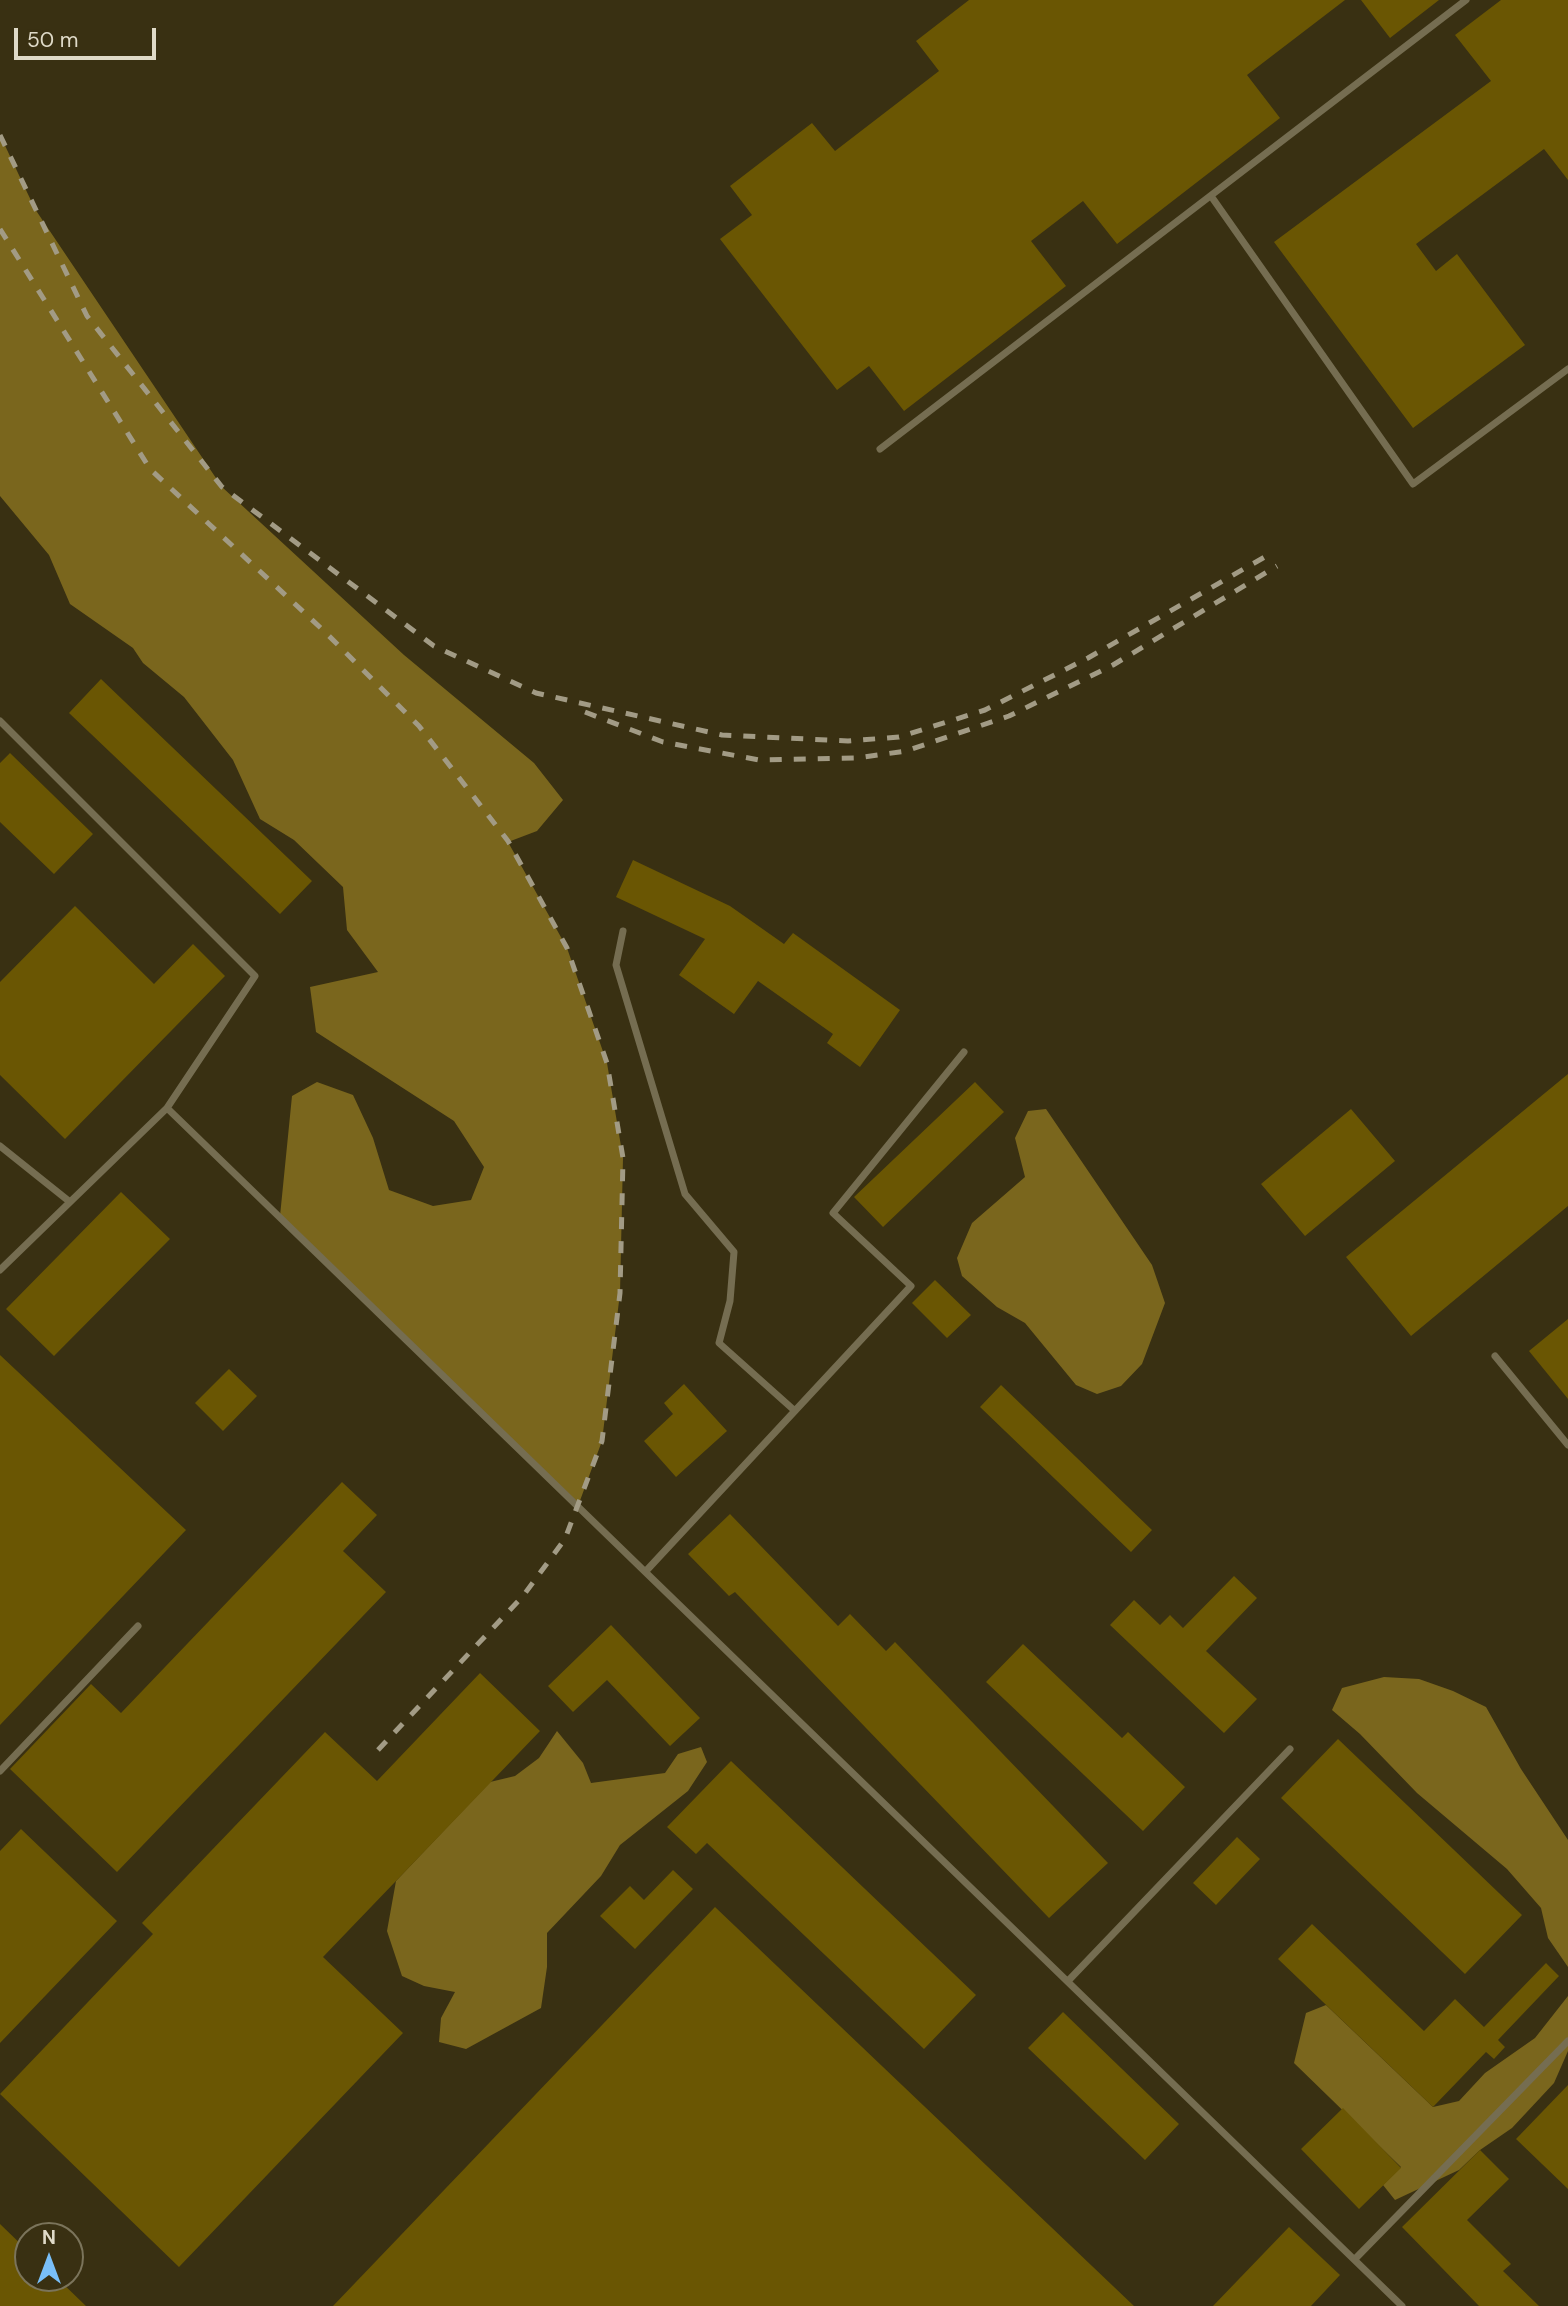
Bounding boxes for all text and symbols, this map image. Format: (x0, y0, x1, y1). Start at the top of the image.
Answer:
scale bar (18, 14, 159, 58)
text: 50 m (27, 26, 78, 54)
north arrow (14, 2222, 84, 2292)
text: N (42, 2225, 56, 2250)

